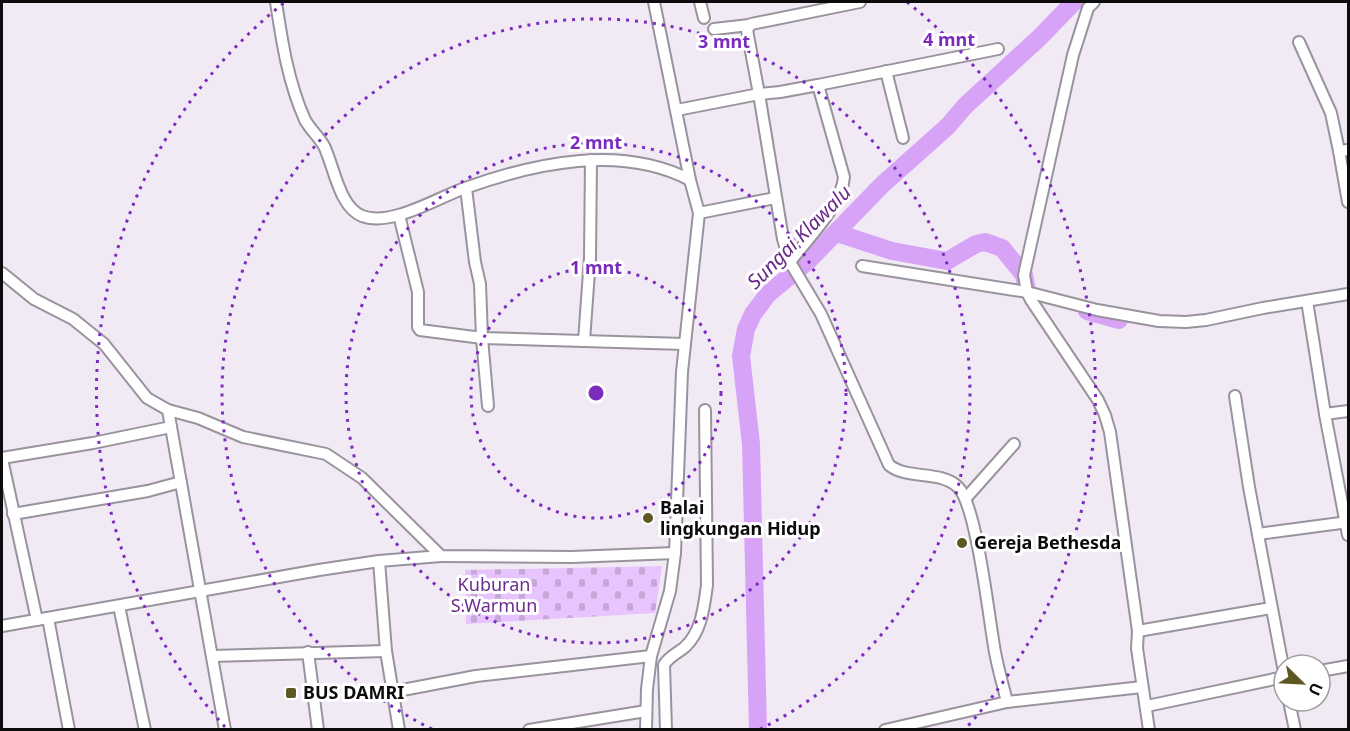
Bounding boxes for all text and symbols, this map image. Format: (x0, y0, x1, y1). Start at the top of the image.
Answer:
text: 4 mnt (923, 27, 975, 51)
text: 3 mnt (698, 29, 750, 53)
text: 2 mnt (570, 130, 622, 154)
water label: Sungai Klawalu (741, 179, 857, 295)
text: 1 mnt (570, 255, 622, 279)
centre of rings (586, 383, 606, 403)
place label: Balai lingkungan Hidup (660, 495, 821, 540)
marker: Balai lingkungan Hidup (641, 511, 655, 525)
place label: Gereja Bethesda (974, 530, 1121, 554)
marker: Gereja Bethesda (955, 536, 969, 550)
park label: Kuburan S.Warmun (451, 572, 537, 617)
north arrow (1272, 653, 1332, 713)
text: U (1303, 679, 1328, 699)
place label: BUS DAMRI (303, 680, 404, 704)
marker: BUS DAMRI (284, 686, 298, 700)

